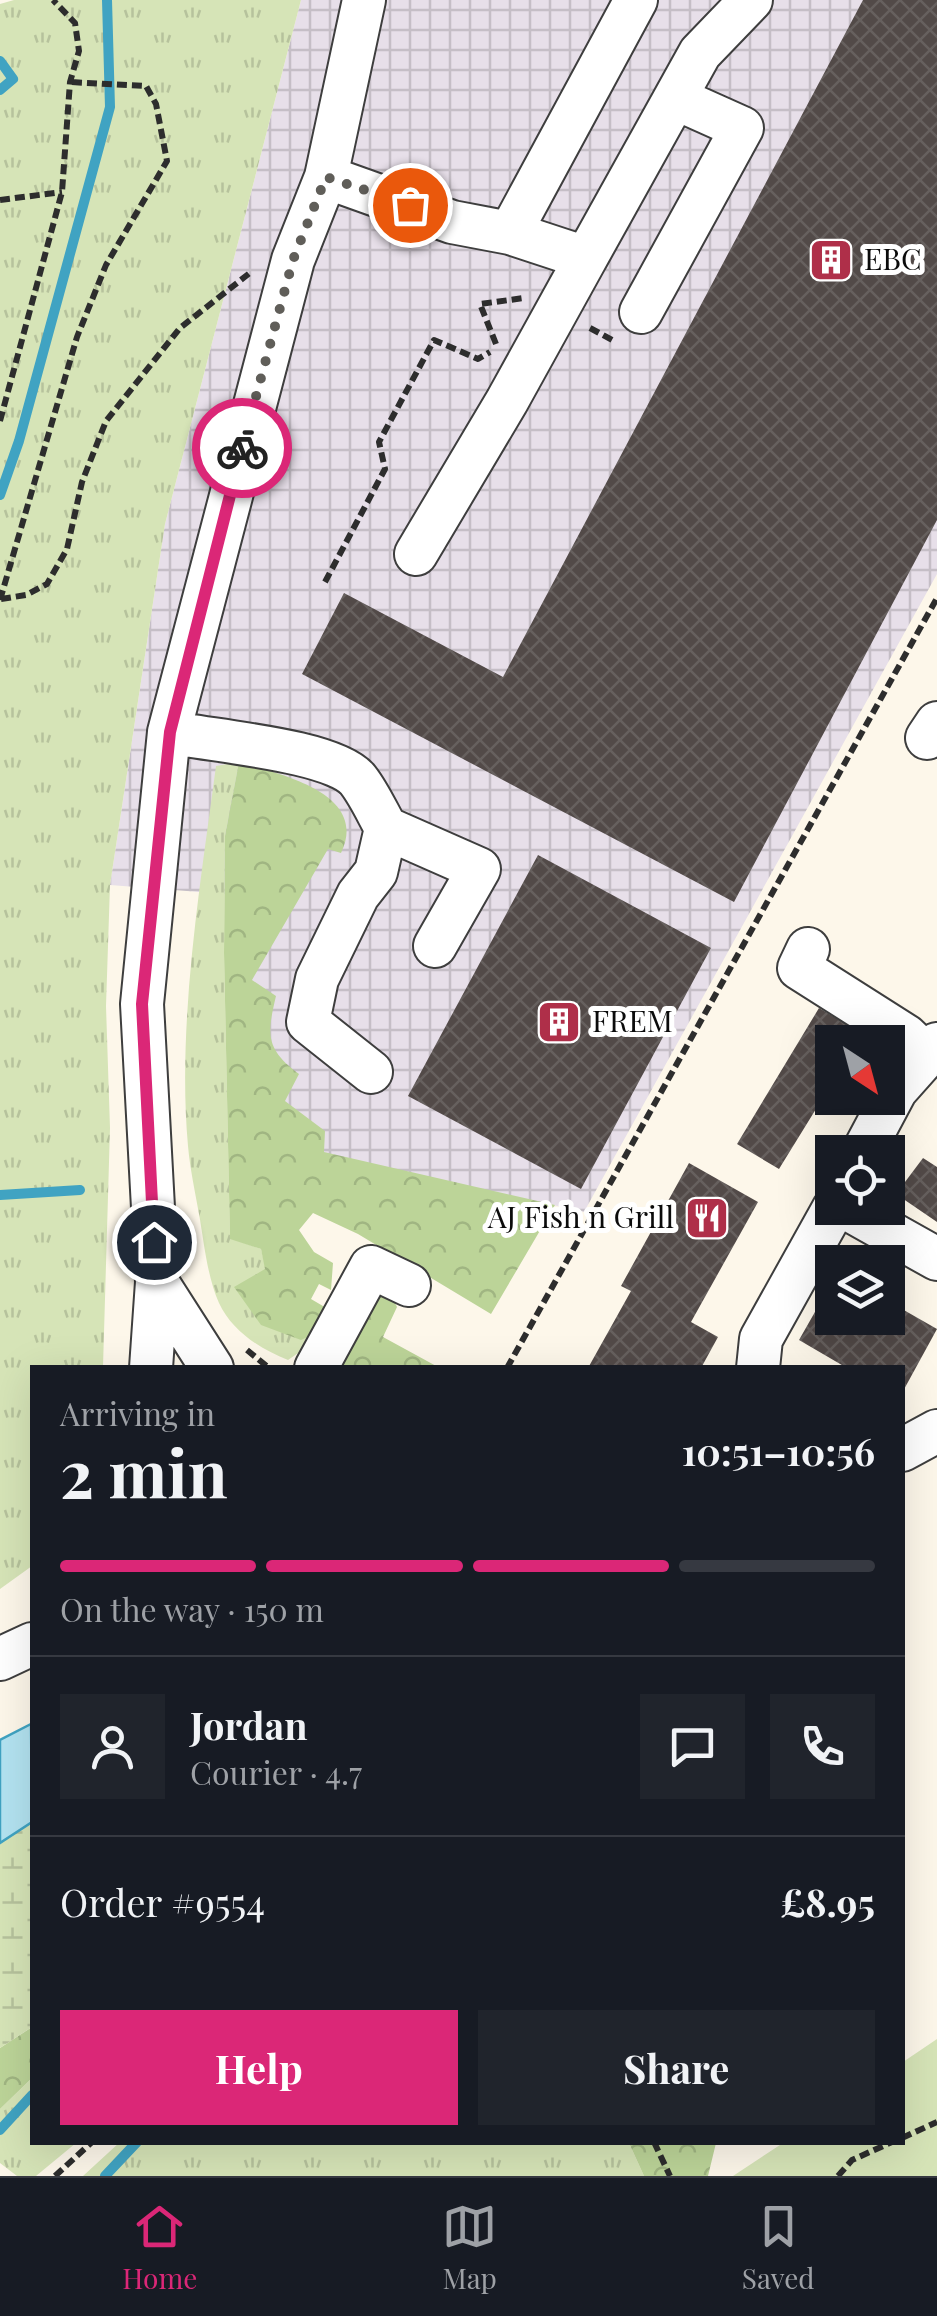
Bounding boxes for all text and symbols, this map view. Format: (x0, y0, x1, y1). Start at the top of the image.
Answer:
pin (368, 163, 453, 248)
icon: bag (383, 178, 438, 233)
building icon: EBC (808, 237, 854, 283)
place label: EBC (864, 238, 922, 278)
courier (192, 398, 292, 498)
icon: bike (215, 421, 270, 476)
building icon: FREM (536, 999, 582, 1045)
place label: FREM (592, 1000, 673, 1040)
north arrow (815, 1025, 905, 1115)
map controls (815, 1025, 905, 1335)
button: locate (815, 1135, 905, 1225)
restaurant icon: AJ Fish n Grill (684, 1195, 730, 1241)
place label: AJ Fish n Grill (487, 1196, 674, 1236)
pin (112, 1200, 197, 1285)
icon: home (127, 1215, 182, 1270)
button: layers (815, 1245, 905, 1335)
text: Arriving in (60, 1391, 215, 1434)
text: 10:51–10:56 (682, 1425, 875, 1476)
text: 2 min (60, 1428, 228, 1514)
text: On the way · 150 m (60, 1587, 324, 1630)
button: person (60, 1694, 165, 1799)
button: chat (640, 1694, 745, 1799)
button: phone (770, 1694, 875, 1799)
text: Jordan (190, 1699, 308, 1750)
text: Courier · 4.7 (190, 1750, 362, 1793)
text: Order #9554 (60, 1876, 265, 1927)
text: £8.95 (780, 1876, 875, 1927)
button: Help (60, 2010, 458, 2125)
button: Share (478, 2010, 875, 2125)
tab: Home (122, 2199, 197, 2296)
tab: Map (442, 2199, 497, 2296)
tab: Saved (742, 2199, 815, 2296)

